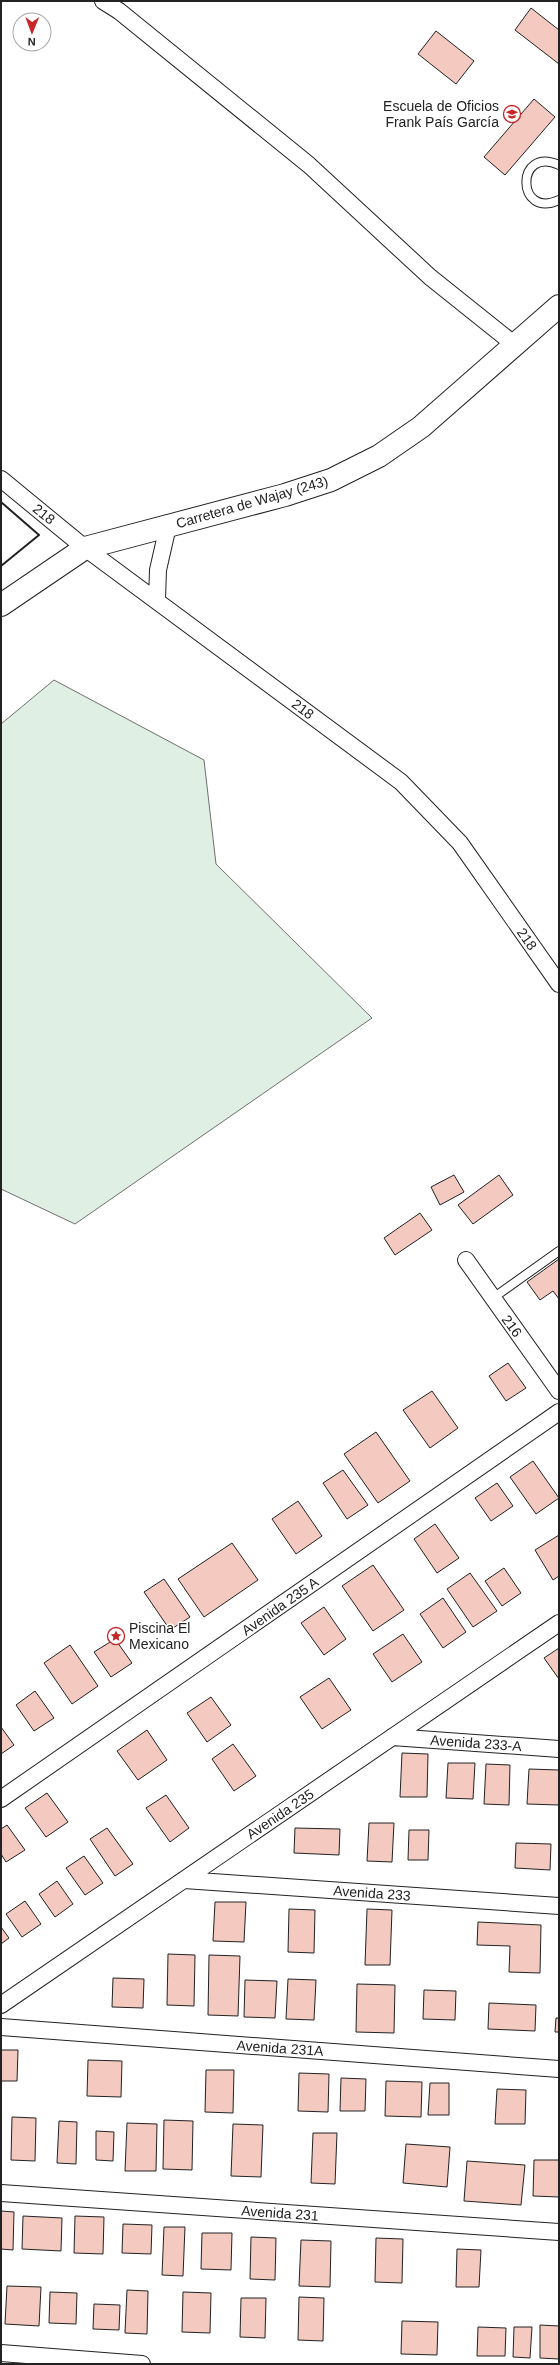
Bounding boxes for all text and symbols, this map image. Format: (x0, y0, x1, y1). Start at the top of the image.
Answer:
north arrow (12, 12, 52, 52)
text: N (28, 36, 36, 48)
place label: Escuela de Oficios Frank País García (383, 98, 499, 130)
school or university icon: Escuela de Oficios Frank País García (502, 104, 522, 124)
street label: Carretera de Wajay (243) (174, 473, 330, 531)
street label: 218 (30, 500, 58, 528)
street label: 218 (289, 696, 317, 723)
street label: 218 (514, 925, 540, 953)
street label: 216 (499, 1312, 525, 1340)
street label: Avenida 235 A (239, 1573, 322, 1638)
place label: Piscina El Mexicano (129, 1620, 190, 1652)
place icon: Piscina El Mexicano (106, 1626, 126, 1646)
street label: Avenida 233-A (430, 1732, 523, 1754)
street label: Avenida 235 (243, 1786, 317, 1842)
street label: Avenida 233 (333, 1882, 411, 1904)
street label: Avenida 231A (236, 2037, 325, 2059)
street label: Avenida 231 (241, 2202, 319, 2224)

